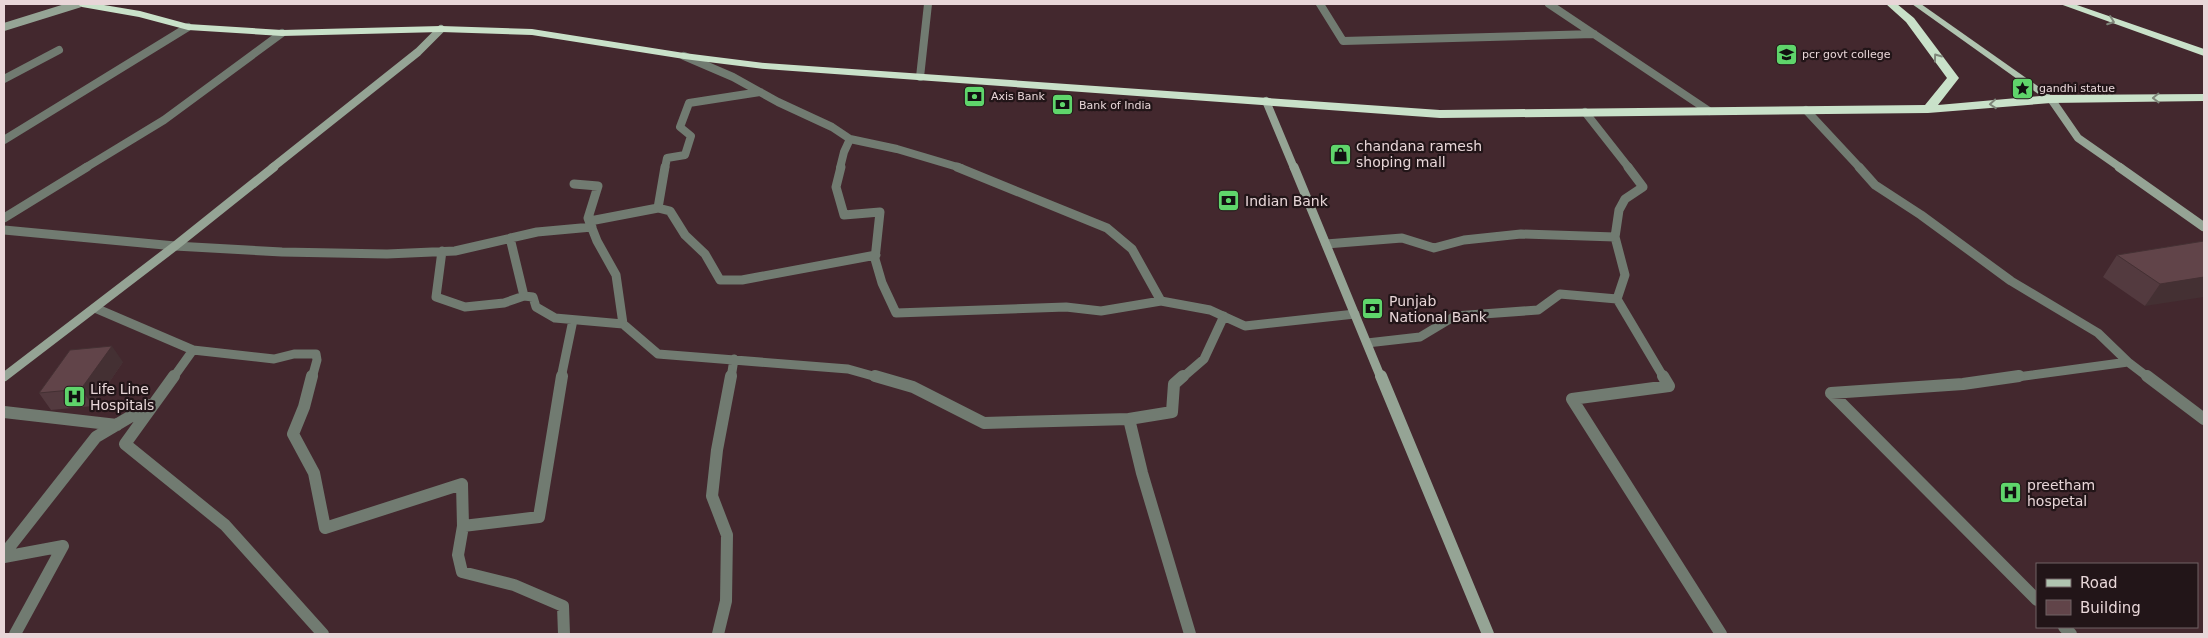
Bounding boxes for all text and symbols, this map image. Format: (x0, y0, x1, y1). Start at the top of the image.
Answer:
one-way arrow (2106, 15, 2114, 25)
school or university icon: pcr govt college (1774, 42, 1798, 66)
place label: pcr govt college (1802, 48, 1891, 61)
one-way arrow (1935, 54, 1943, 63)
place icon: gandhi statue (2011, 76, 2035, 100)
place label: gandhi statue (2039, 82, 2115, 95)
bank icon: Axis Bank (963, 84, 987, 108)
place label: Axis Bank (991, 90, 1046, 103)
bank icon: Bank of India (1051, 93, 1075, 117)
one-way arrow (2151, 93, 2159, 103)
one-way arrow (1989, 98, 1997, 109)
place label: Bank of India (1079, 99, 1151, 112)
place label: chandana ramesh shoping mall (1356, 138, 1482, 170)
shop icon: chandana ramesh shoping mall (1328, 142, 1352, 166)
bank icon: Indian Bank (1217, 189, 1241, 213)
place label: Indian Bank (1245, 193, 1329, 209)
place label: Punjab National Bank (1389, 293, 1488, 325)
bank icon: Punjab National Bank (1361, 297, 1385, 321)
place label: Life Line Hospitals (90, 381, 154, 413)
hospital icon: Life Line Hospitals (62, 385, 86, 409)
place label: preetham hospetal (2027, 477, 2095, 509)
hospital icon: preetham hospetal (1999, 481, 2023, 505)
legend (2036, 563, 2198, 628)
text: Road (2080, 574, 2118, 592)
text: Building (2080, 599, 2141, 617)

